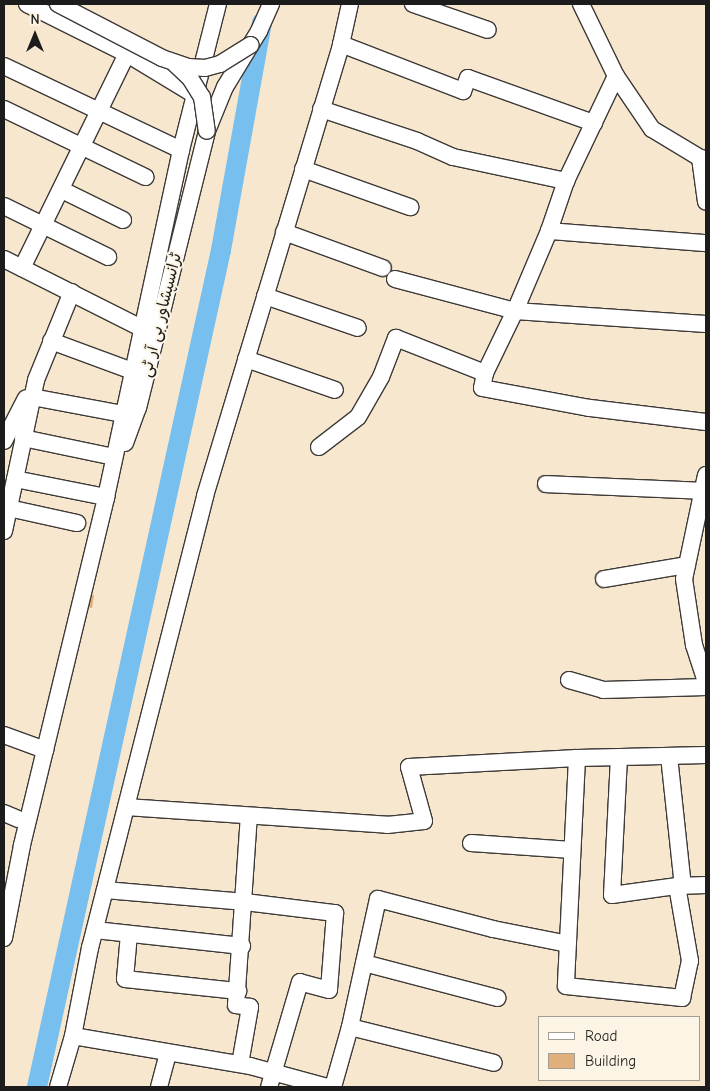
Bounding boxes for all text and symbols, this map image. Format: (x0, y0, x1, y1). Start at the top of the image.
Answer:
north arrow (10, 10, 60, 60)
text: N (30, 11, 40, 28)
street label: ٹرانسپشاور بی آر ٹی (136, 251, 186, 379)
legend (538, 1016, 700, 1081)
text: Road (585, 1027, 617, 1045)
text: Building (585, 1052, 636, 1070)

